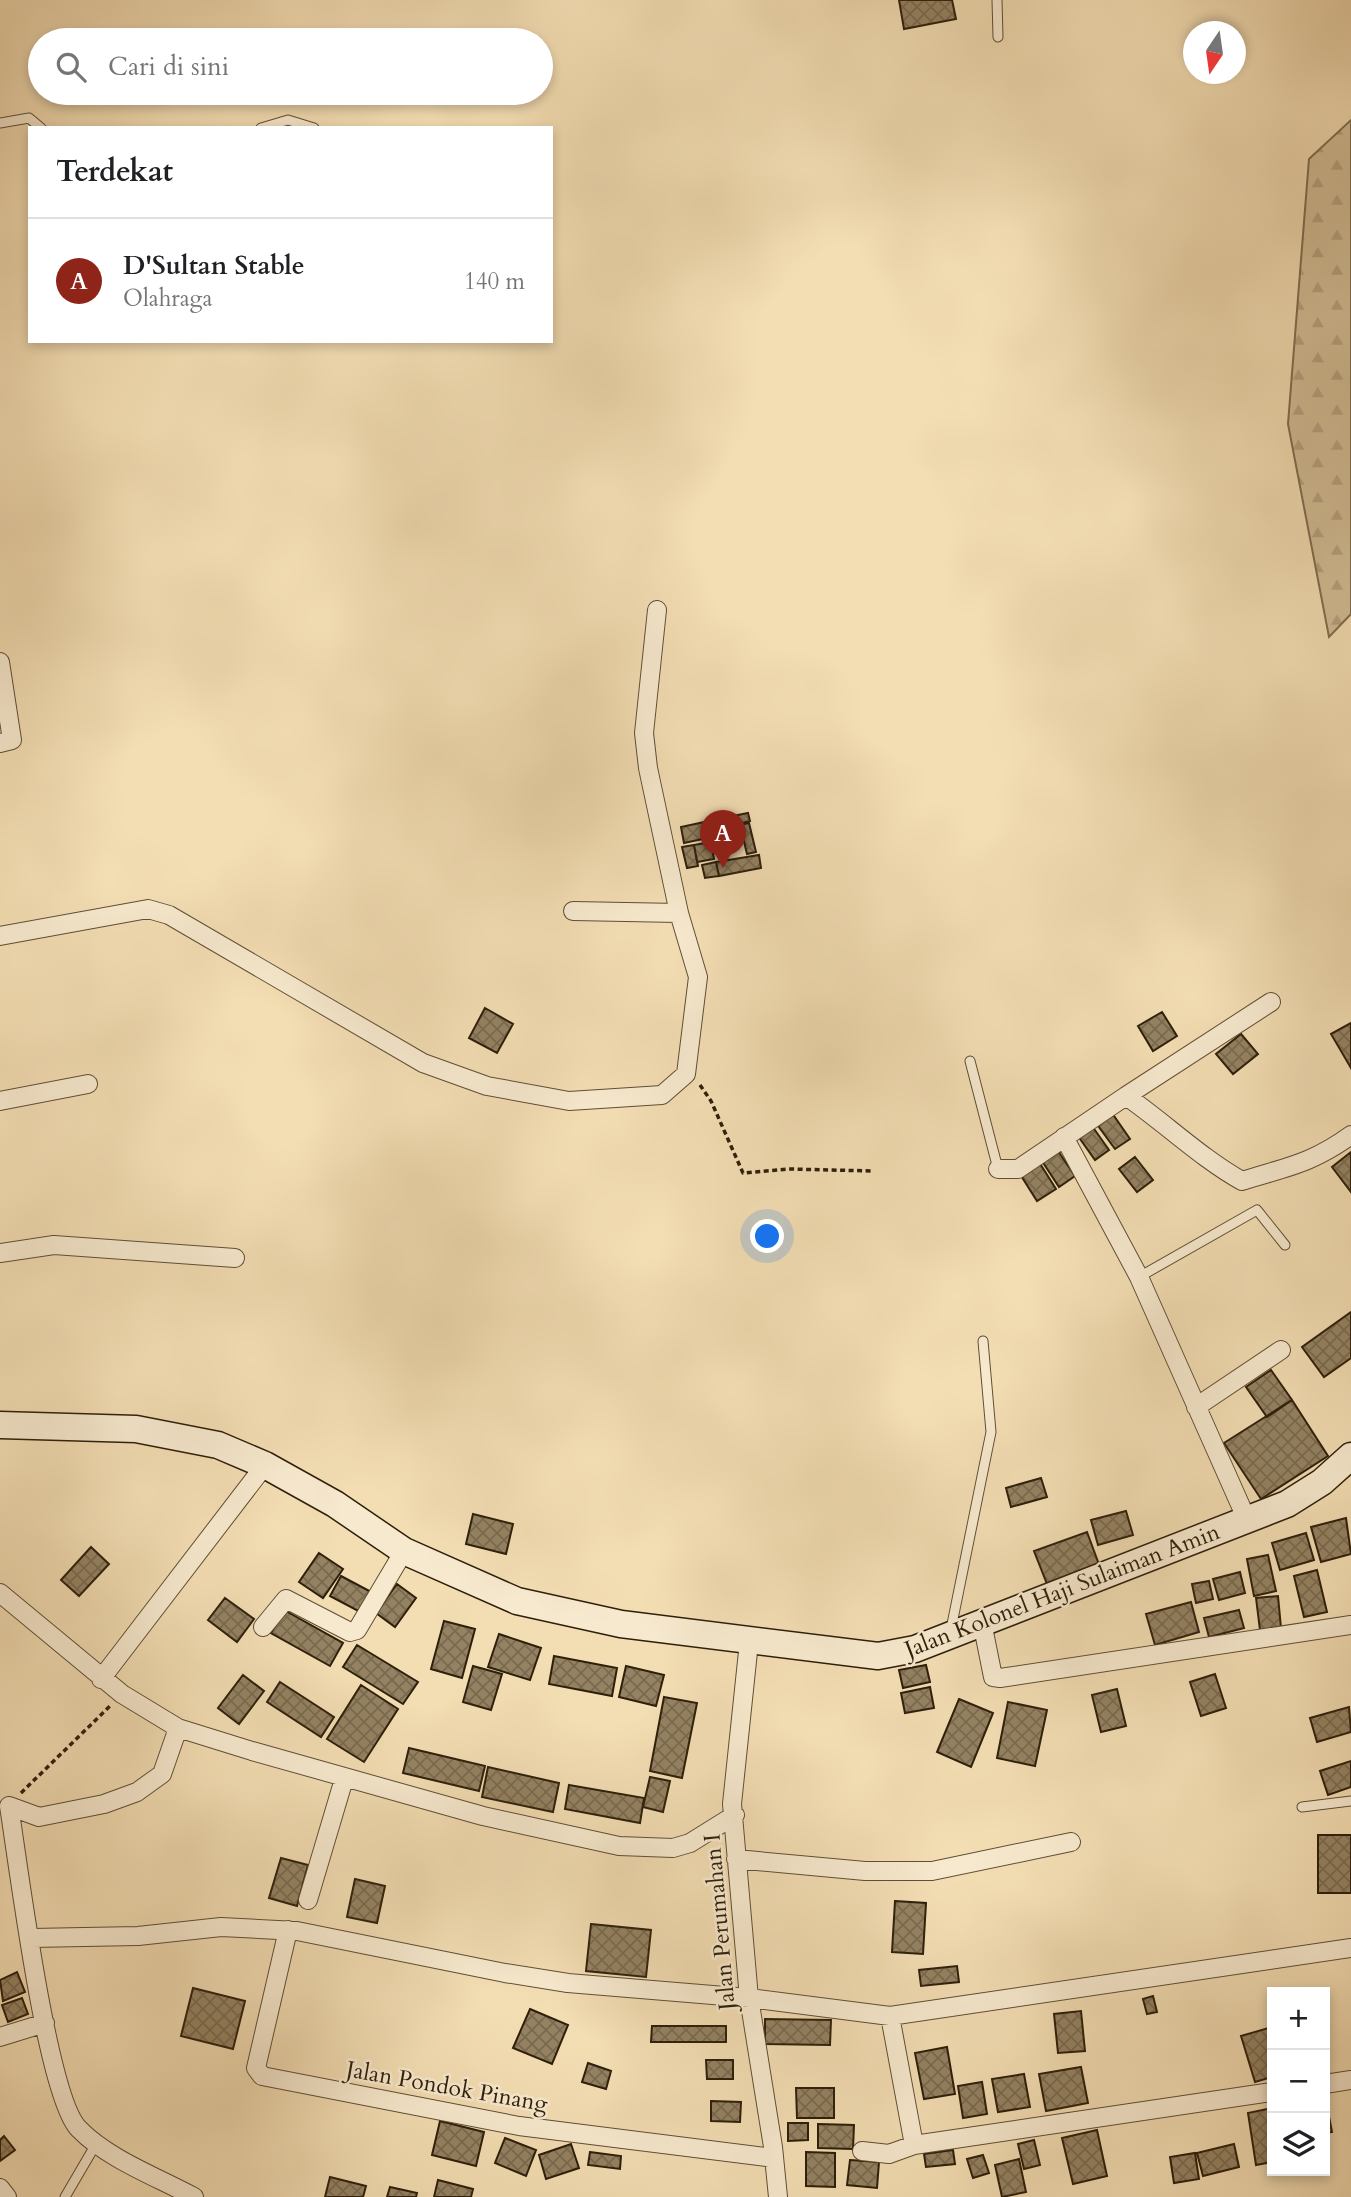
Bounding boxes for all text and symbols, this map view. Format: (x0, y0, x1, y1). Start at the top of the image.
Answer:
north arrow (1183, 21, 1246, 84)
search box (28, 28, 553, 105)
icon: search (52, 48, 90, 86)
text: Cari di sini (108, 49, 229, 84)
text: Terdekat (56, 151, 173, 192)
text: D'Sultan Stable (123, 248, 305, 283)
text: A (70, 266, 88, 297)
text: 140 m (464, 266, 525, 297)
text: Olahraga (123, 283, 212, 314)
pin: A (700, 810, 746, 868)
your location (750, 1219, 784, 1253)
street label: Jalan Kolonel Haji Sulaiman Amin (898, 1516, 1224, 1666)
street label: Jalan Perumahan I (696, 1833, 743, 2014)
map controls (1267, 1987, 1330, 2176)
button: + (1267, 1987, 1330, 2050)
button: − (1267, 2050, 1330, 2113)
street label: Jalan Pondok Pinang (341, 2053, 550, 2119)
button: layers (1267, 2113, 1330, 2176)

